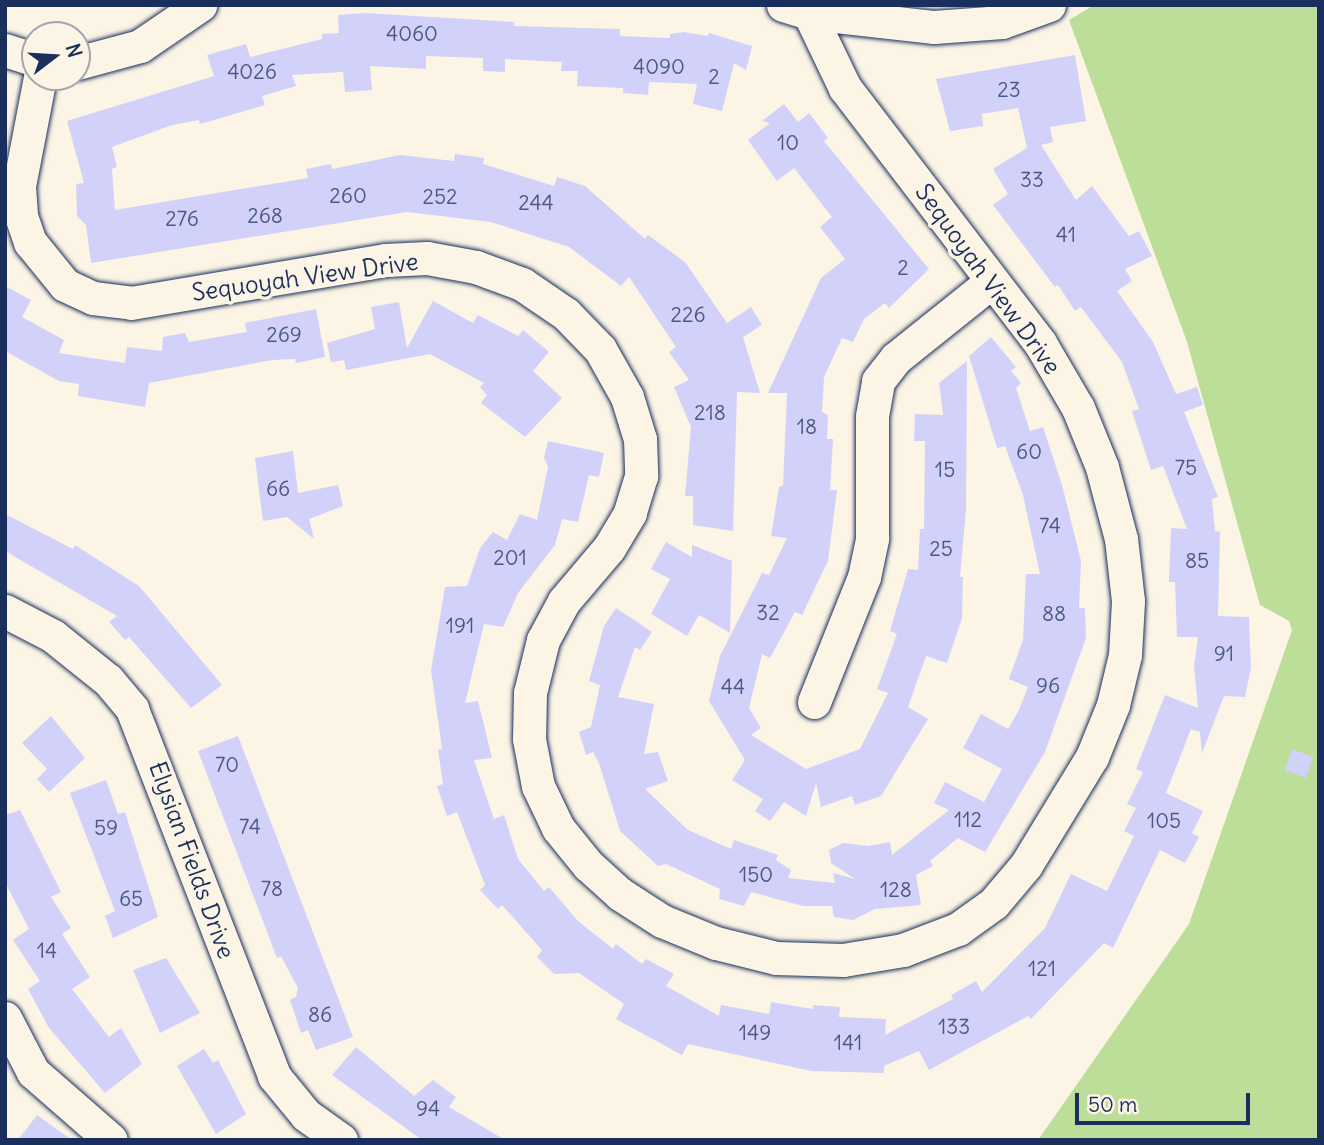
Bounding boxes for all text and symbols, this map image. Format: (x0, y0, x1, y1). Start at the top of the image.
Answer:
north arrow (21, 21, 91, 91)
house number: 4060 (386, 21, 438, 47)
text: N (61, 41, 88, 60)
house number: 4090 (633, 54, 685, 80)
house number: 4026 (227, 59, 277, 85)
house number: 2 (708, 64, 720, 90)
house number: 23 (997, 77, 1021, 103)
house number: 10 (777, 130, 799, 156)
house number: 33 (1020, 167, 1044, 193)
street label: Sequoyah View Drive (909, 178, 1067, 380)
house number: 260 (329, 183, 367, 209)
house number: 252 (422, 184, 458, 210)
house number: 244 (518, 190, 554, 216)
house number: 268 (247, 203, 283, 229)
house number: 276 (165, 206, 199, 232)
house number: 41 (1056, 222, 1076, 248)
street label: Sequoyah View Drive (190, 247, 420, 307)
house number: 2 (897, 255, 909, 281)
house number: 226 (670, 302, 706, 328)
house number: 269 (266, 322, 302, 348)
house number: 218 (694, 400, 726, 426)
house number: 18 (797, 414, 817, 440)
house number: 60 (1016, 439, 1042, 465)
house number: 75 (1175, 455, 1197, 481)
house number: 15 (935, 457, 955, 483)
house number: 66 (266, 476, 290, 502)
house number: 74 (1039, 513, 1061, 539)
house number: 25 (929, 536, 953, 562)
house number: 201 (493, 545, 527, 571)
house number: 85 (1185, 548, 1209, 574)
house number: 32 (756, 600, 780, 626)
house number: 88 (1042, 601, 1066, 627)
house number: 191 (446, 613, 474, 639)
house number: 91 (1214, 641, 1234, 667)
house number: 96 (1036, 673, 1060, 699)
house number: 44 (721, 674, 745, 700)
house number: 70 (215, 752, 239, 778)
street label: Elysian Fields Drive (143, 758, 241, 962)
house number: 112 (954, 807, 982, 833)
house number: 105 (1147, 808, 1181, 834)
house number: 74 (239, 814, 261, 840)
house number: 59 (94, 815, 118, 841)
house number: 150 (739, 862, 773, 888)
house number: 78 (261, 876, 283, 902)
house number: 128 (880, 877, 912, 903)
house number: 65 (119, 886, 143, 912)
house number: 14 (37, 938, 57, 964)
house number: 121 (1028, 956, 1056, 982)
house number: 86 (308, 1002, 332, 1028)
house number: 133 (938, 1014, 970, 1040)
house number: 149 (739, 1020, 771, 1046)
house number: 141 (834, 1030, 862, 1056)
scale bar (1079, 1078, 1254, 1122)
text: 50 m (1088, 1091, 1137, 1118)
house number: 94 (416, 1096, 440, 1122)

